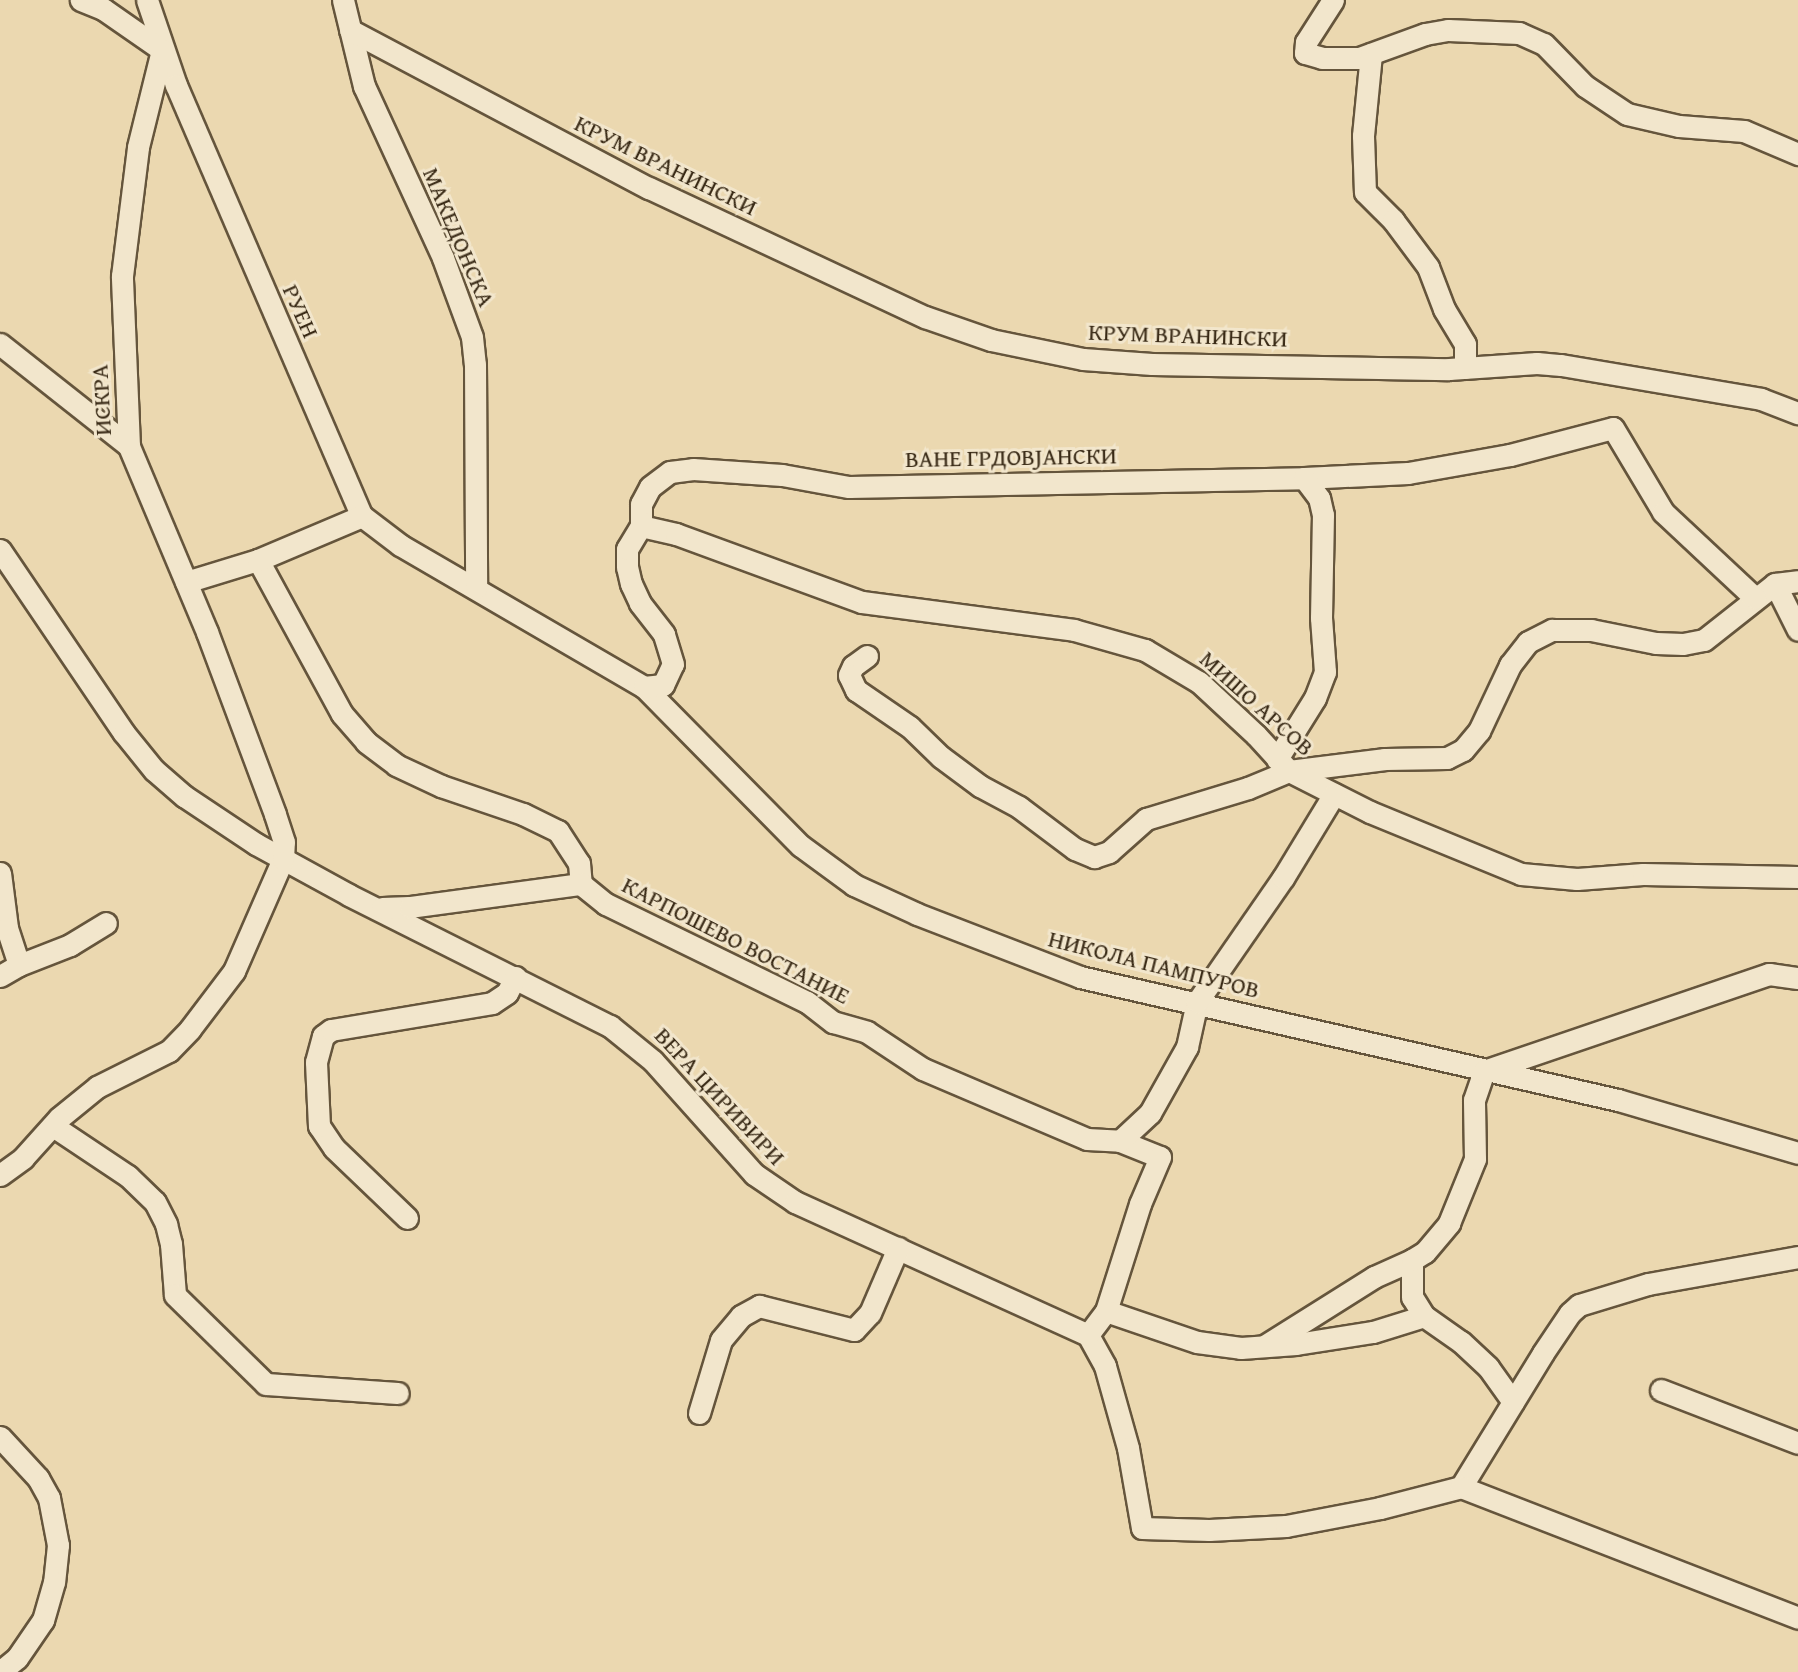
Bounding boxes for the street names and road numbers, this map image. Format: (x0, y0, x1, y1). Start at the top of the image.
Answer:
street label: КРУМ ВРАНИНСКИ (570, 108, 762, 222)
street label: МАКЕДОНСКА (417, 163, 501, 311)
street label: РУЕН (277, 280, 325, 342)
street label: КРУМ ВРАНИНСКИ (1088, 317, 1288, 353)
street label: ИСКРА (85, 364, 117, 436)
street label: ВАНЕ ГРДОВЈАНСКИ (905, 441, 1117, 473)
street label: МИШО АРСОВ (1194, 644, 1320, 762)
street label: КАРПОШЕВО ВОСТАНИЕ (617, 870, 855, 1010)
street label: НИКОЛА ПАМПУРОВ (1045, 924, 1263, 1004)
street label: ВЕРА ЦИРИВИРИ (649, 1021, 791, 1171)

